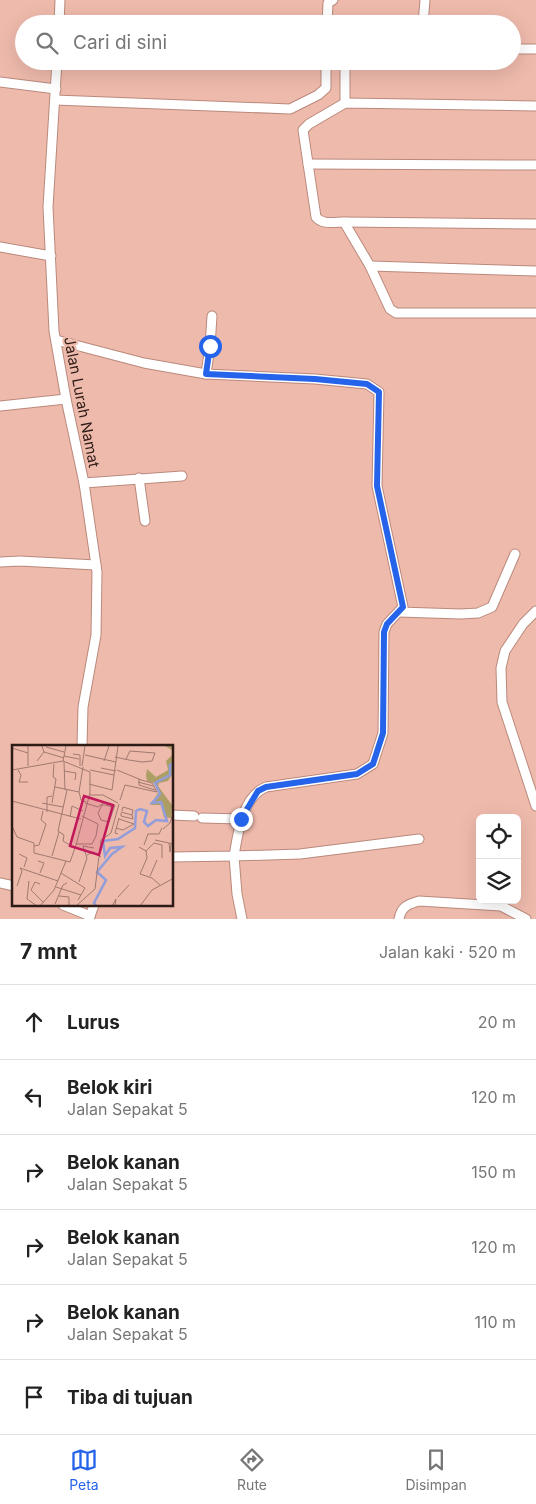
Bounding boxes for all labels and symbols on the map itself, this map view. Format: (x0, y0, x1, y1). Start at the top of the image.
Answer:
street label: Jalan Lurah Namat (60, 335, 104, 469)
route start (199, 335, 222, 358)
inset map (12, 745, 174, 906)
route end (230, 808, 253, 831)

